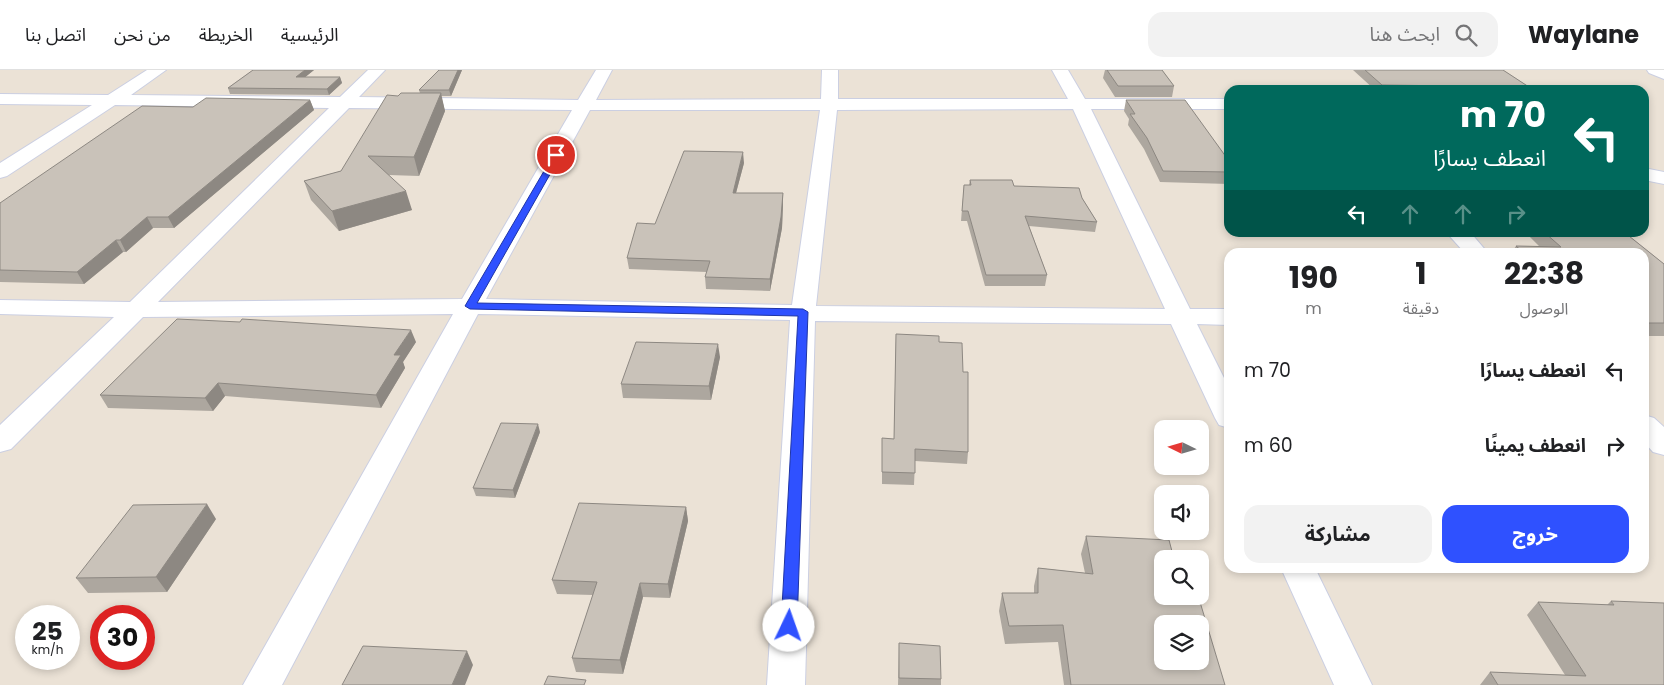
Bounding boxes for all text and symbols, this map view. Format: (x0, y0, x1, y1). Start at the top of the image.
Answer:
search box (1148, 12, 1498, 57)
text: Waylane (1528, 18, 1639, 51)
text: ابحث هنا (1369, 21, 1440, 48)
icon: search (1452, 21, 1480, 49)
text: اتصل بنا (25, 22, 86, 47)
text: من نحن (114, 22, 171, 47)
text: الخريطة (199, 22, 253, 47)
text: الرئيسية (281, 22, 339, 47)
text: 70 m (1460, 90, 1546, 139)
icon: left (1564, 105, 1629, 170)
pin (535, 134, 577, 176)
icon: arrive (542, 141, 570, 169)
text: انعطف يسارًا (1433, 143, 1546, 174)
icon: left (1343, 200, 1371, 228)
icon: ahead (1396, 200, 1424, 228)
icon: ahead (1449, 200, 1477, 228)
icon: right (1502, 200, 1530, 228)
text: 1 (1415, 252, 1427, 295)
text: 22:38 (1504, 252, 1584, 295)
text: 190 (1289, 256, 1338, 299)
text: m (1305, 297, 1322, 320)
text: دقيقة (1403, 297, 1439, 320)
text: الوصول (1520, 297, 1568, 320)
text: 70 m (1244, 357, 1291, 384)
text: انعطف يسارًا (1480, 357, 1586, 384)
icon: left (1601, 357, 1629, 385)
north arrow (1154, 420, 1209, 475)
map controls (1154, 420, 1209, 670)
text: 60 m (1244, 432, 1293, 459)
text: انعطف يمينًا (1485, 432, 1586, 459)
icon: right (1601, 432, 1629, 460)
button: sound (1154, 485, 1209, 540)
button: مشاركة (1244, 505, 1432, 563)
button: خروج (1442, 505, 1629, 563)
button: search (1154, 550, 1209, 605)
position arrow (762, 599, 814, 651)
speed limit sign: 30 (90, 605, 155, 670)
text: 25 (32, 614, 63, 649)
button: layers (1154, 615, 1209, 670)
text: km/h (32, 641, 63, 658)

